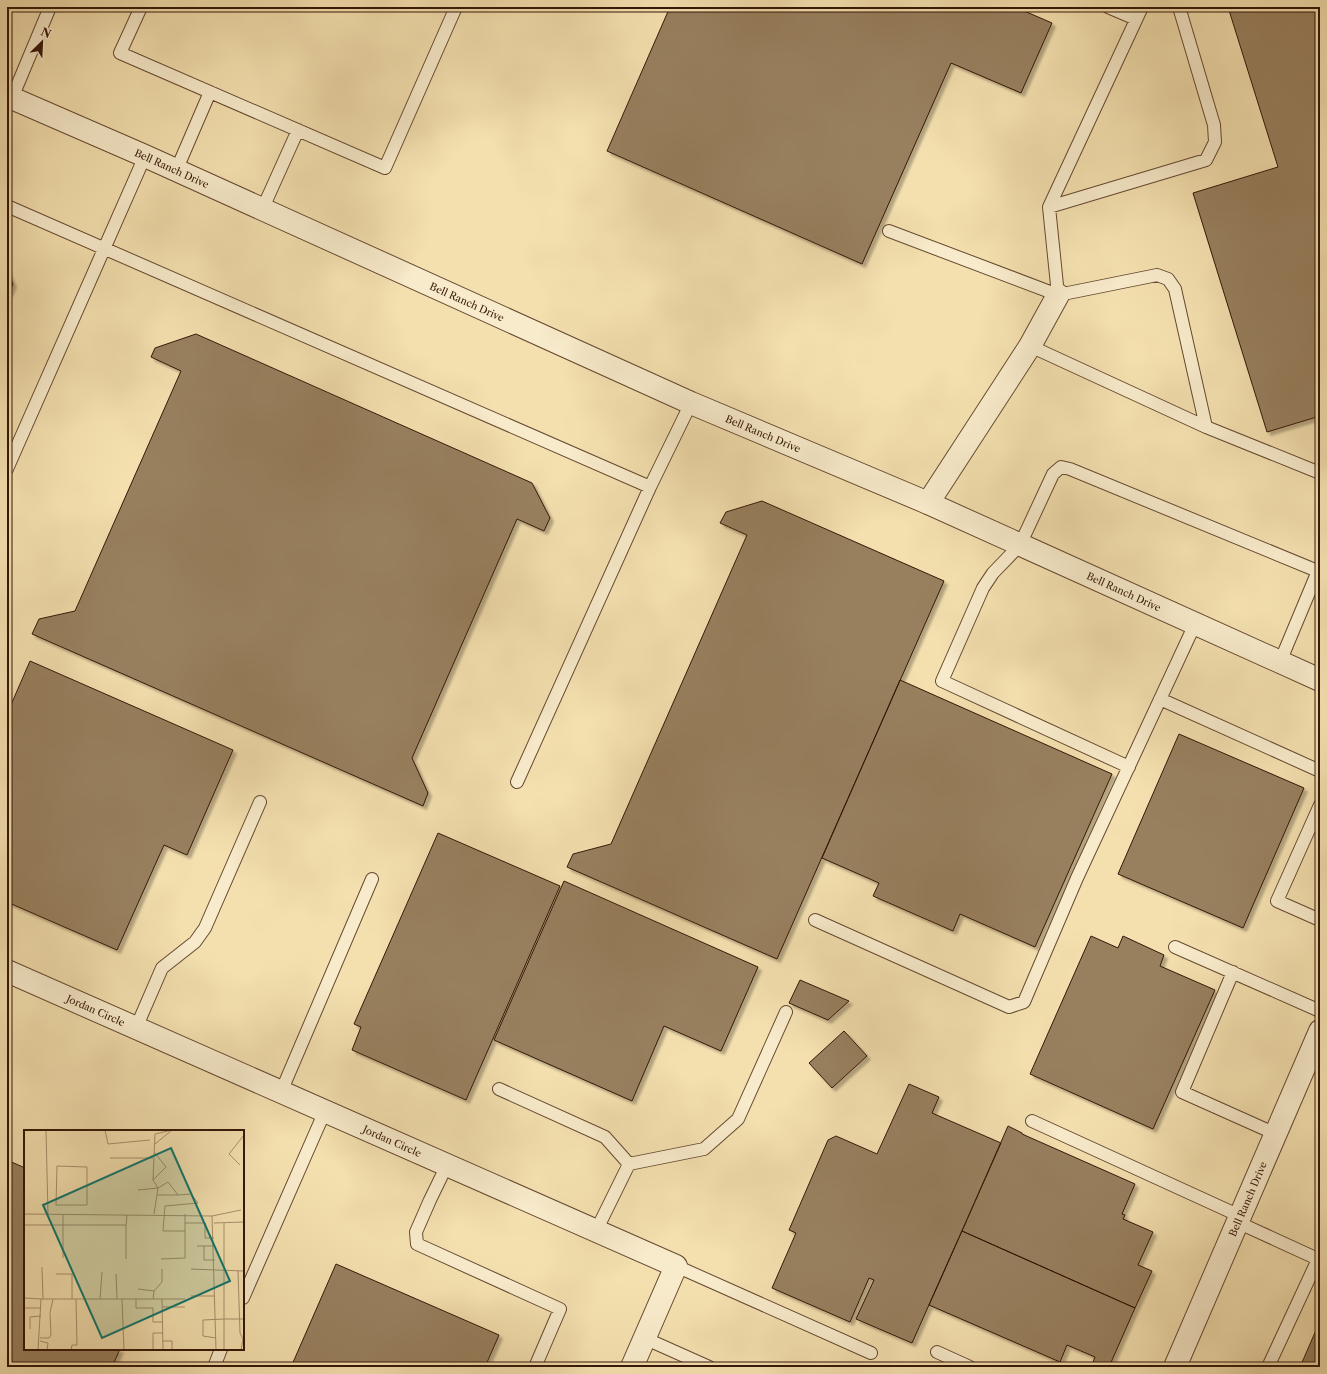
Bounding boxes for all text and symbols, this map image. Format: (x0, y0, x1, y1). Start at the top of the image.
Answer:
north arrow (22, 22, 62, 62)
text: N (39, 25, 54, 41)
street label: Bell Ranch Drive (133, 146, 212, 191)
street label: Bell Ranch Drive (428, 279, 507, 324)
street label: Bell Ranch Drive (724, 412, 803, 455)
street label: Bell Ranch Drive (1085, 569, 1164, 614)
street label: Jordan Circle (63, 991, 127, 1029)
street label: Jordan Circle (359, 1121, 424, 1160)
inset map (24, 1130, 244, 1350)
street label: Bell Ranch Drive (1226, 1159, 1270, 1238)

